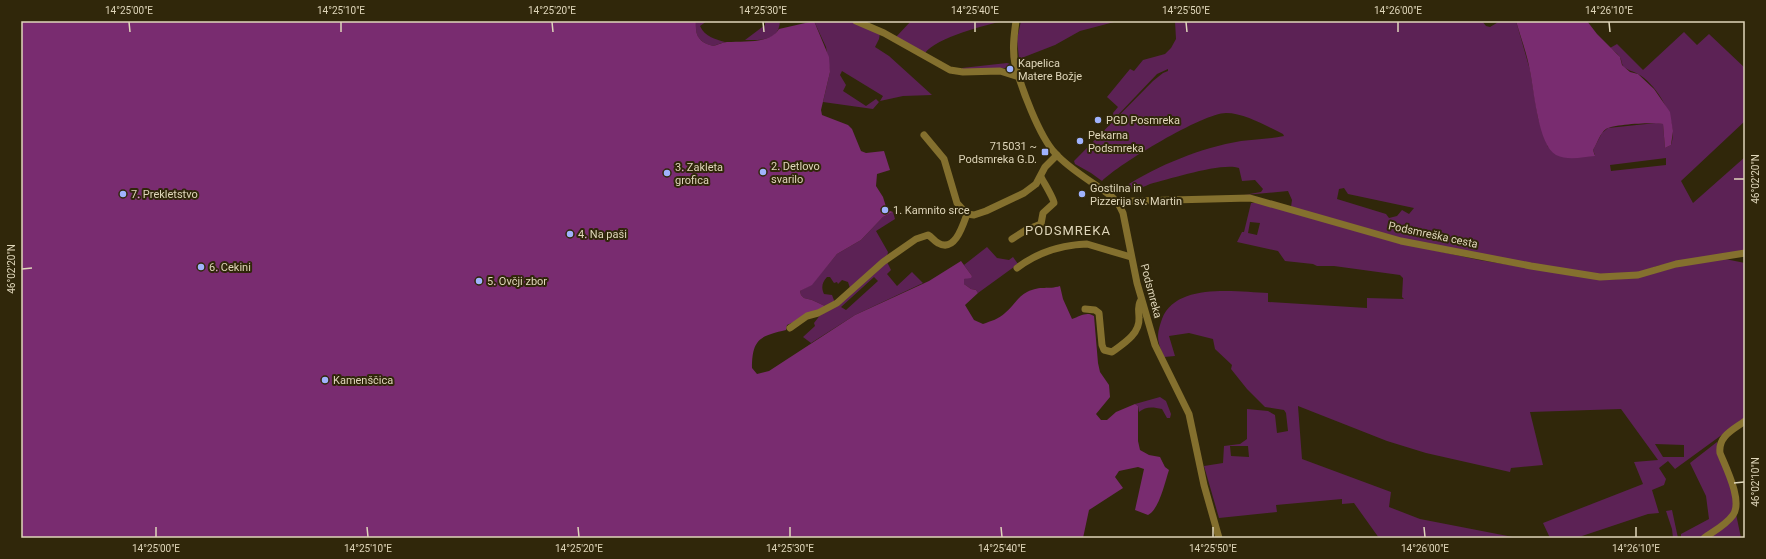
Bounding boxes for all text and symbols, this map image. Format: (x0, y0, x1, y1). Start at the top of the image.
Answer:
text: 14°25'00"E (105, 5, 153, 16)
text: 14°25'10"E (317, 5, 365, 16)
text: 14°25'20"E (528, 5, 576, 16)
text: 14°25'30"E (739, 5, 787, 16)
text: 14°25'40"E (951, 5, 999, 16)
text: 14°25'50"E (1162, 5, 1210, 16)
text: 14°26'00"E (1374, 5, 1422, 16)
text: 14°26'10"E (1585, 5, 1633, 16)
place label: Kapelica Matere Božje (1018, 57, 1082, 83)
marker: Kapelica Matere Božje (1005, 64, 1015, 74)
place label: PGD Posmreka (1106, 114, 1180, 127)
marker: PGD Posmreka (1093, 115, 1103, 125)
place label: Pekarna Podsmreka (1088, 129, 1144, 155)
marker: Pekarna Podsmreka (1075, 136, 1085, 146)
place label: 715031 ~ Podsmreka G.D. (959, 140, 1037, 166)
marker: 715031 ~ Podsmreka G.D. (1040, 147, 1050, 157)
text: 46°02'20"N (1750, 154, 1761, 204)
place label: 2. Detlovo svarilo (771, 160, 820, 186)
place label: 3. Zakleta grofica (675, 161, 723, 187)
marker: 2. Detlovo svarilo (758, 167, 768, 177)
marker: 3. Zakleta grofica (662, 168, 672, 178)
place label: Gostilna in Pizzerija sv. Martin (1090, 182, 1182, 208)
place label: 7. Prekletstvo (131, 188, 198, 201)
marker: 7. Prekletstvo (118, 189, 128, 199)
marker: Gostilna in Pizzerija sv. Martin (1077, 189, 1087, 199)
place label: 1. Kamnito srce (893, 204, 970, 217)
marker: 1. Kamnito srce (880, 205, 890, 215)
street label: Podsmreška cesta (1387, 219, 1479, 251)
district label: PODSMREKA (1025, 223, 1111, 238)
place label: 4. Na paši (578, 228, 627, 241)
marker: 4. Na paši (565, 229, 575, 239)
text: 46°02'20"N (6, 244, 17, 294)
place label: 6. Cekini (209, 261, 251, 274)
marker: 6. Cekini (196, 262, 206, 272)
street label: Podsmreka (1138, 262, 1164, 320)
place label: 5. Ovčji zbor (487, 275, 547, 288)
marker: 5. Ovčji zbor (474, 276, 484, 286)
place label: Kamenščica (333, 374, 393, 387)
marker: Kamenščica (320, 375, 330, 385)
text: 46°02'10"N (1750, 457, 1761, 507)
text: 14°25'00"E (132, 543, 180, 554)
text: 14°25'10"E (344, 543, 392, 554)
text: 14°25'20"E (555, 543, 603, 554)
text: 14°25'30"E (766, 543, 814, 554)
text: 14°25'40"E (978, 543, 1026, 554)
text: 14°25'50"E (1189, 543, 1237, 554)
text: 14°26'00"E (1401, 543, 1449, 554)
text: 14°26'10"E (1612, 543, 1660, 554)

